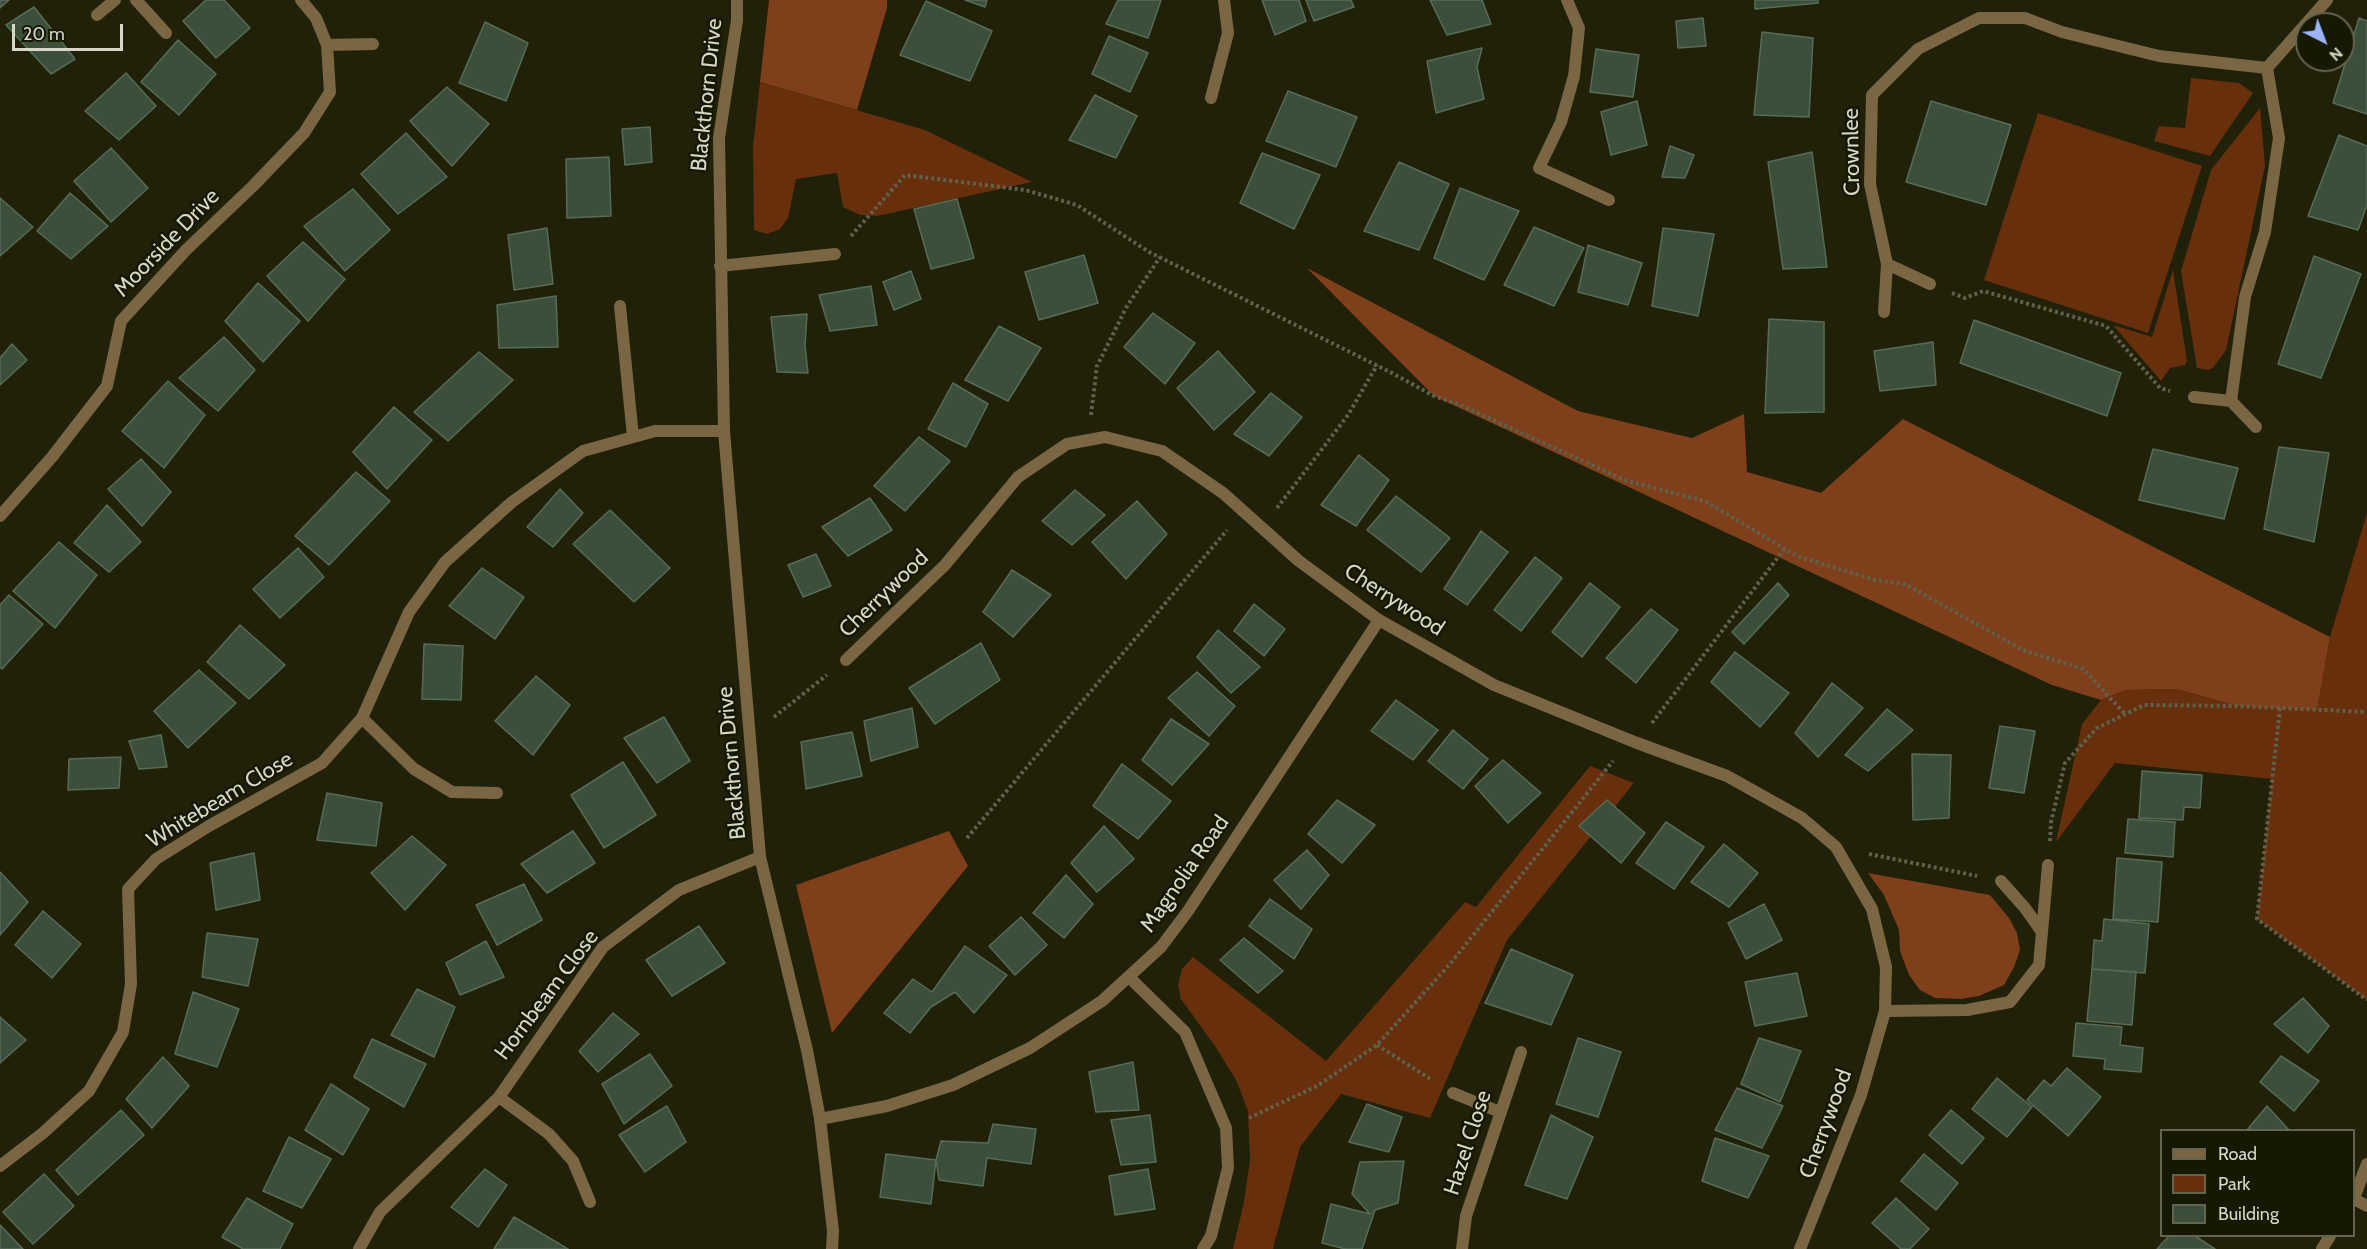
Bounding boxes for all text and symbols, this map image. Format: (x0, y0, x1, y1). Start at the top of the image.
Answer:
scale bar (15, 12, 126, 50)
north arrow (2295, 12, 2355, 72)
street label: Blackthorn Drive (686, 17, 728, 173)
text: 20 m (23, 23, 65, 45)
text: N (2325, 43, 2347, 65)
street label: Crownlee (1838, 108, 1866, 196)
street label: Moorside Drive (109, 183, 225, 303)
street label: Cherrywood (834, 545, 934, 643)
street label: Cherrywood (1339, 558, 1449, 642)
street label: Blackthorn Drive (712, 685, 752, 841)
street label: Whitebeam Close (142, 746, 298, 854)
street label: Magnolia Road (1135, 810, 1235, 938)
street label: Hornbeam Close (490, 925, 604, 1065)
street label: Cherrywood (1794, 1066, 1858, 1182)
street label: Hazel Close (1439, 1087, 1497, 1199)
legend (2160, 1129, 2355, 1237)
text: Road (2218, 1143, 2257, 1165)
text: Park (2218, 1173, 2250, 1195)
text: Building (2218, 1203, 2279, 1225)

